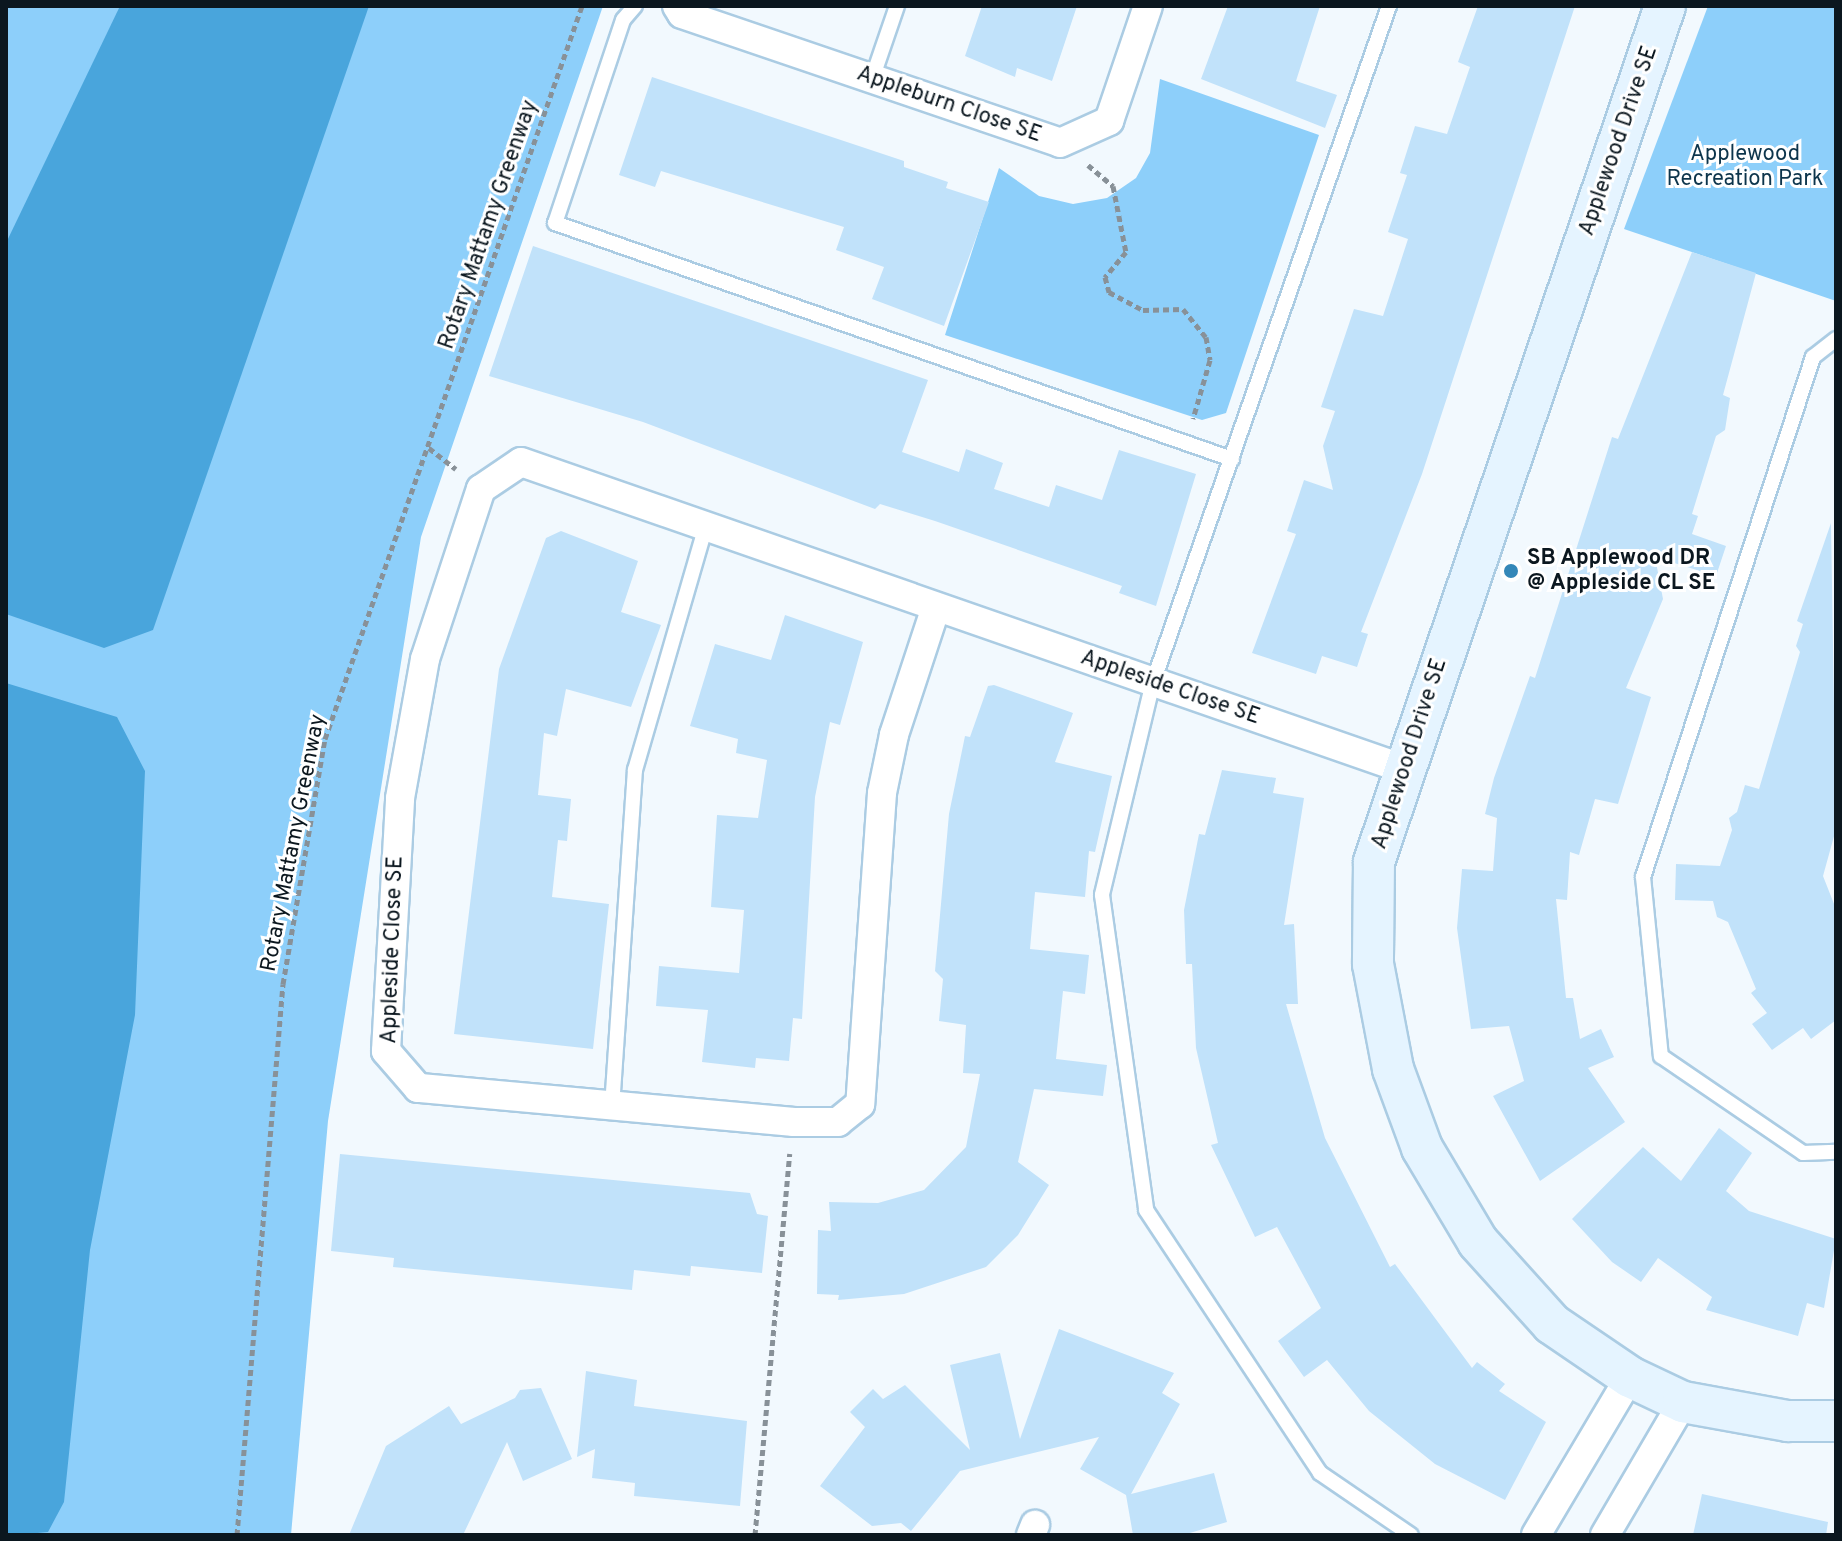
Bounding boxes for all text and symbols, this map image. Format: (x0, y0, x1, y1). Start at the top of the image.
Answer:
street label: Applewood Drive SE (1574, 43, 1664, 239)
street label: Appleburn Close SE (853, 61, 1045, 149)
street label: Rotary Mattamy Greenway (434, 97, 544, 353)
park label: Applewood Recreation Park (1667, 141, 1823, 192)
place label: SB Applewood DR @ Appleside CL SE (1527, 545, 1717, 596)
marker: SB Applewood DR @ Appleside CL SE (1502, 562, 1520, 580)
street label: Appleside Close SE (1077, 645, 1263, 731)
street label: Applewood Drive SE (1367, 655, 1453, 853)
street label: Rotary Mattamy Greenway (256, 712, 332, 974)
street label: Appleside Close SE (377, 856, 409, 1044)

